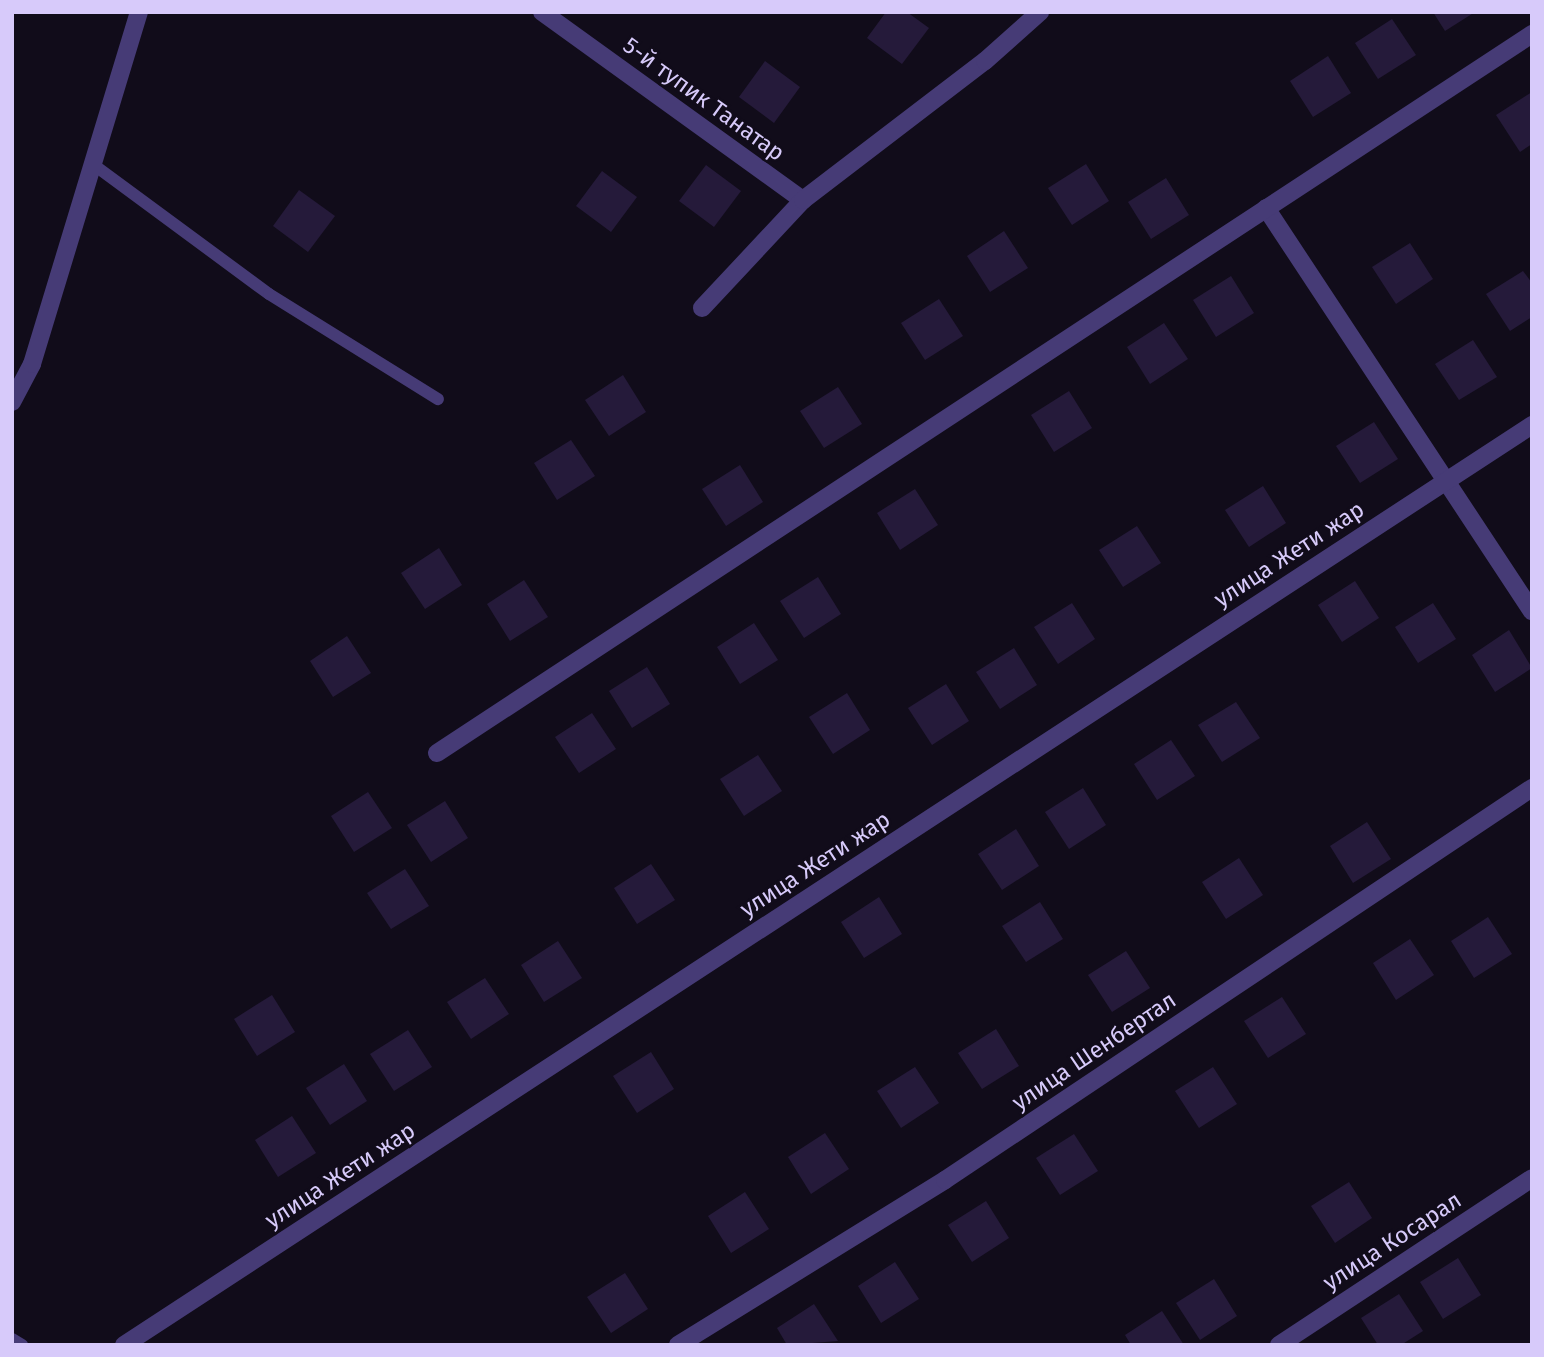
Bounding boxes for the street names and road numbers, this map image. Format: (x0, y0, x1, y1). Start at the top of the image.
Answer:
street label: 5-й тупик Танатар (618, 31, 790, 167)
street label: улица Жети жар (1209, 495, 1369, 613)
street label: улица Жети жар (735, 805, 895, 923)
street label: улица Шенбертал (1007, 986, 1181, 1116)
street label: улица Жети жар (260, 1116, 420, 1234)
street label: улица Косарал (1318, 1186, 1466, 1296)

